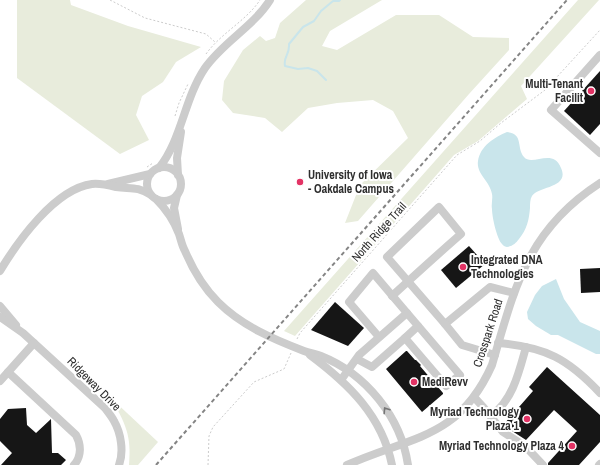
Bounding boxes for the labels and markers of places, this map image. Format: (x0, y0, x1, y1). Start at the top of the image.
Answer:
place label: Multi-Tenant Facilit (525, 76, 584, 106)
marker: Multi-Tenant Facilit (586, 86, 596, 96)
place label: University of Iowa - Oakdale Campus (308, 167, 394, 197)
marker: University of Iowa - Oakdale Campus (295, 177, 305, 187)
place label: Integrated DNA Technologies (471, 252, 544, 282)
marker: Integrated DNA Technologies (458, 262, 468, 272)
place label: MediRevv (422, 374, 468, 390)
marker: MediRevv (409, 377, 419, 387)
place label: Myriad Technology Plaza 1 (430, 404, 520, 434)
marker: Myriad Technology Plaza 1 (522, 414, 532, 424)
place label: Myriad Technology Plaza 4 (439, 438, 565, 454)
marker: Myriad Technology Plaza 4 (567, 441, 577, 451)

